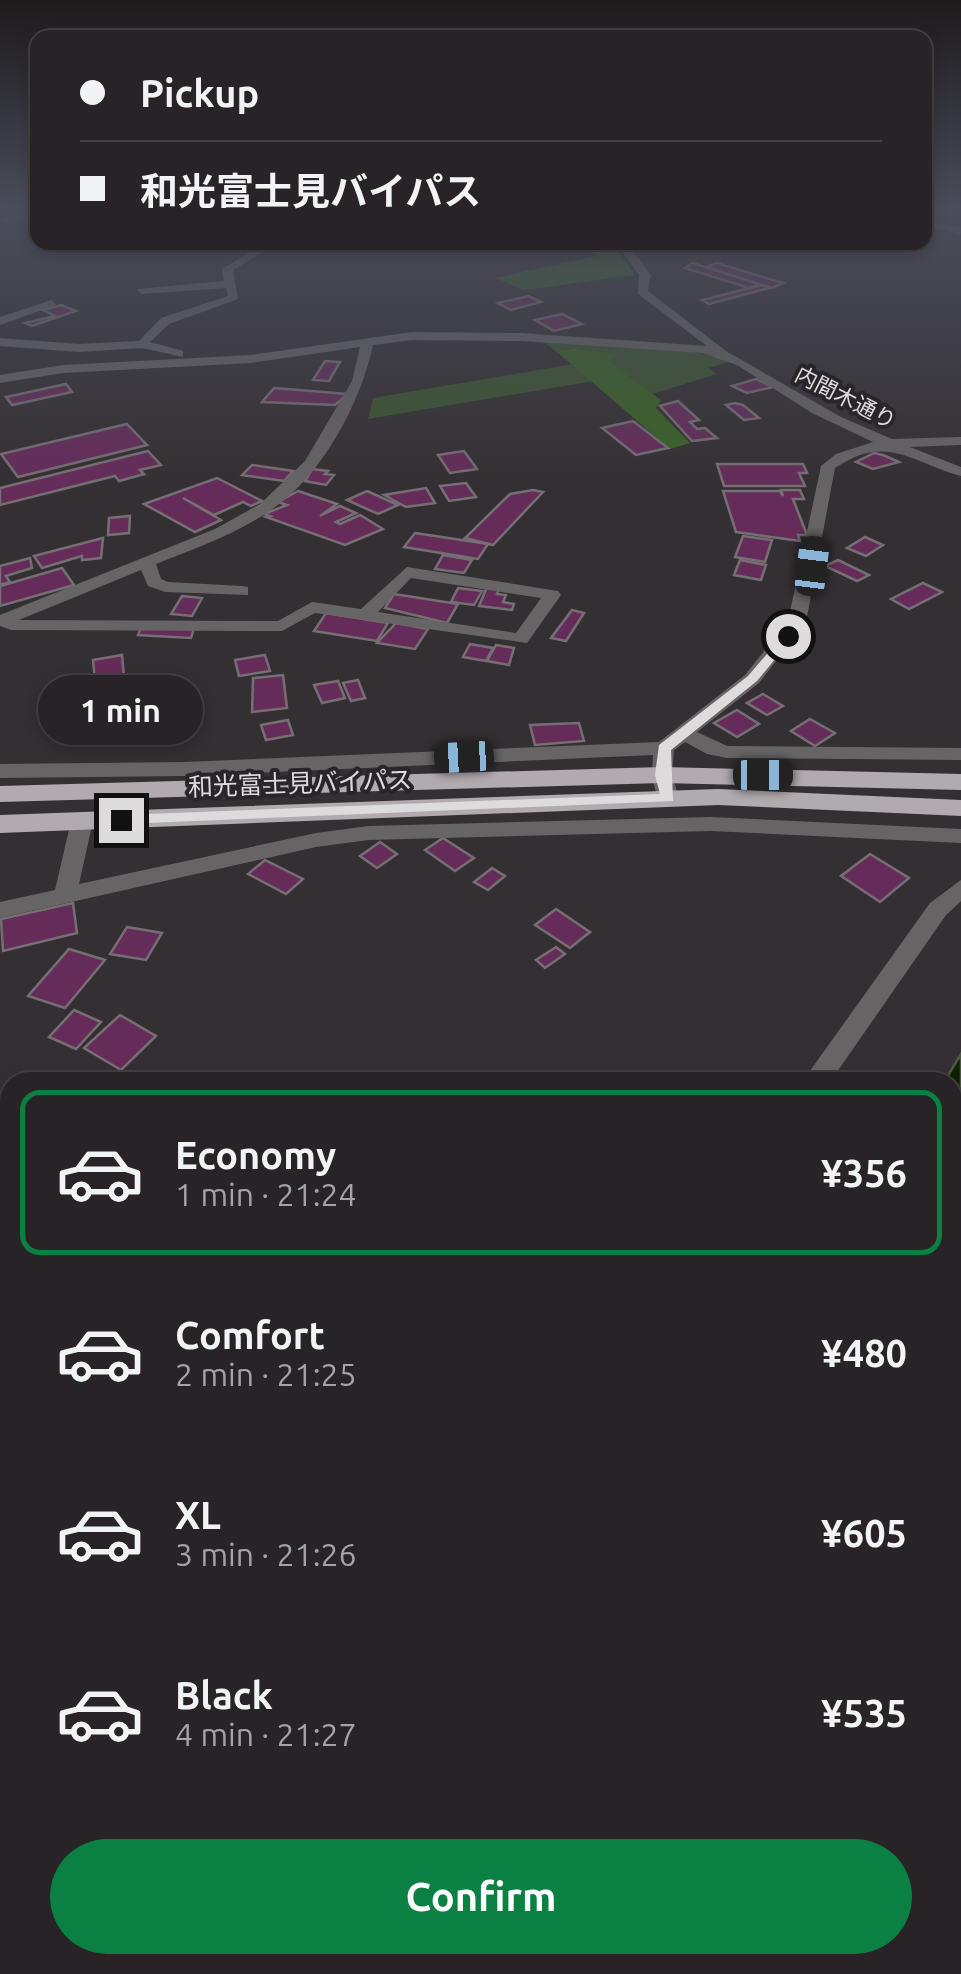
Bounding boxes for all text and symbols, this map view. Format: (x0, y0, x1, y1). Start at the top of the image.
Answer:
text: Pickup (140, 72, 259, 114)
text: 和光富士見バイパス (140, 170, 481, 212)
street label: 内間木通り (791, 361, 901, 433)
car (793, 534, 831, 598)
route start (766, 614, 811, 659)
callout: 1 min (38, 675, 204, 745)
text: 1 min (80, 692, 161, 728)
car (433, 740, 495, 774)
car (733, 760, 793, 790)
street label: 和光富士見バイパス (187, 765, 413, 801)
route end (99, 798, 144, 843)
icon: car (55, 1128, 145, 1218)
text: Economy (175, 1134, 336, 1176)
text: ¥356 (821, 1152, 907, 1194)
text: 1 min · 21:24 (175, 1176, 357, 1212)
icon: car (55, 1308, 145, 1398)
text: Comfort (175, 1314, 325, 1356)
text: ¥480 (821, 1332, 907, 1374)
text: 2 min · 21:25 (175, 1356, 357, 1392)
icon: car (55, 1488, 145, 1578)
text: XL (175, 1494, 221, 1536)
text: ¥605 (821, 1512, 907, 1554)
text: 3 min · 21:26 (175, 1536, 357, 1572)
icon: car (55, 1668, 145, 1758)
text: Black (175, 1674, 273, 1716)
text: ¥535 (821, 1692, 907, 1734)
text: 4 min · 21:27 (175, 1716, 357, 1752)
button: Confirm (50, 1839, 912, 1954)

